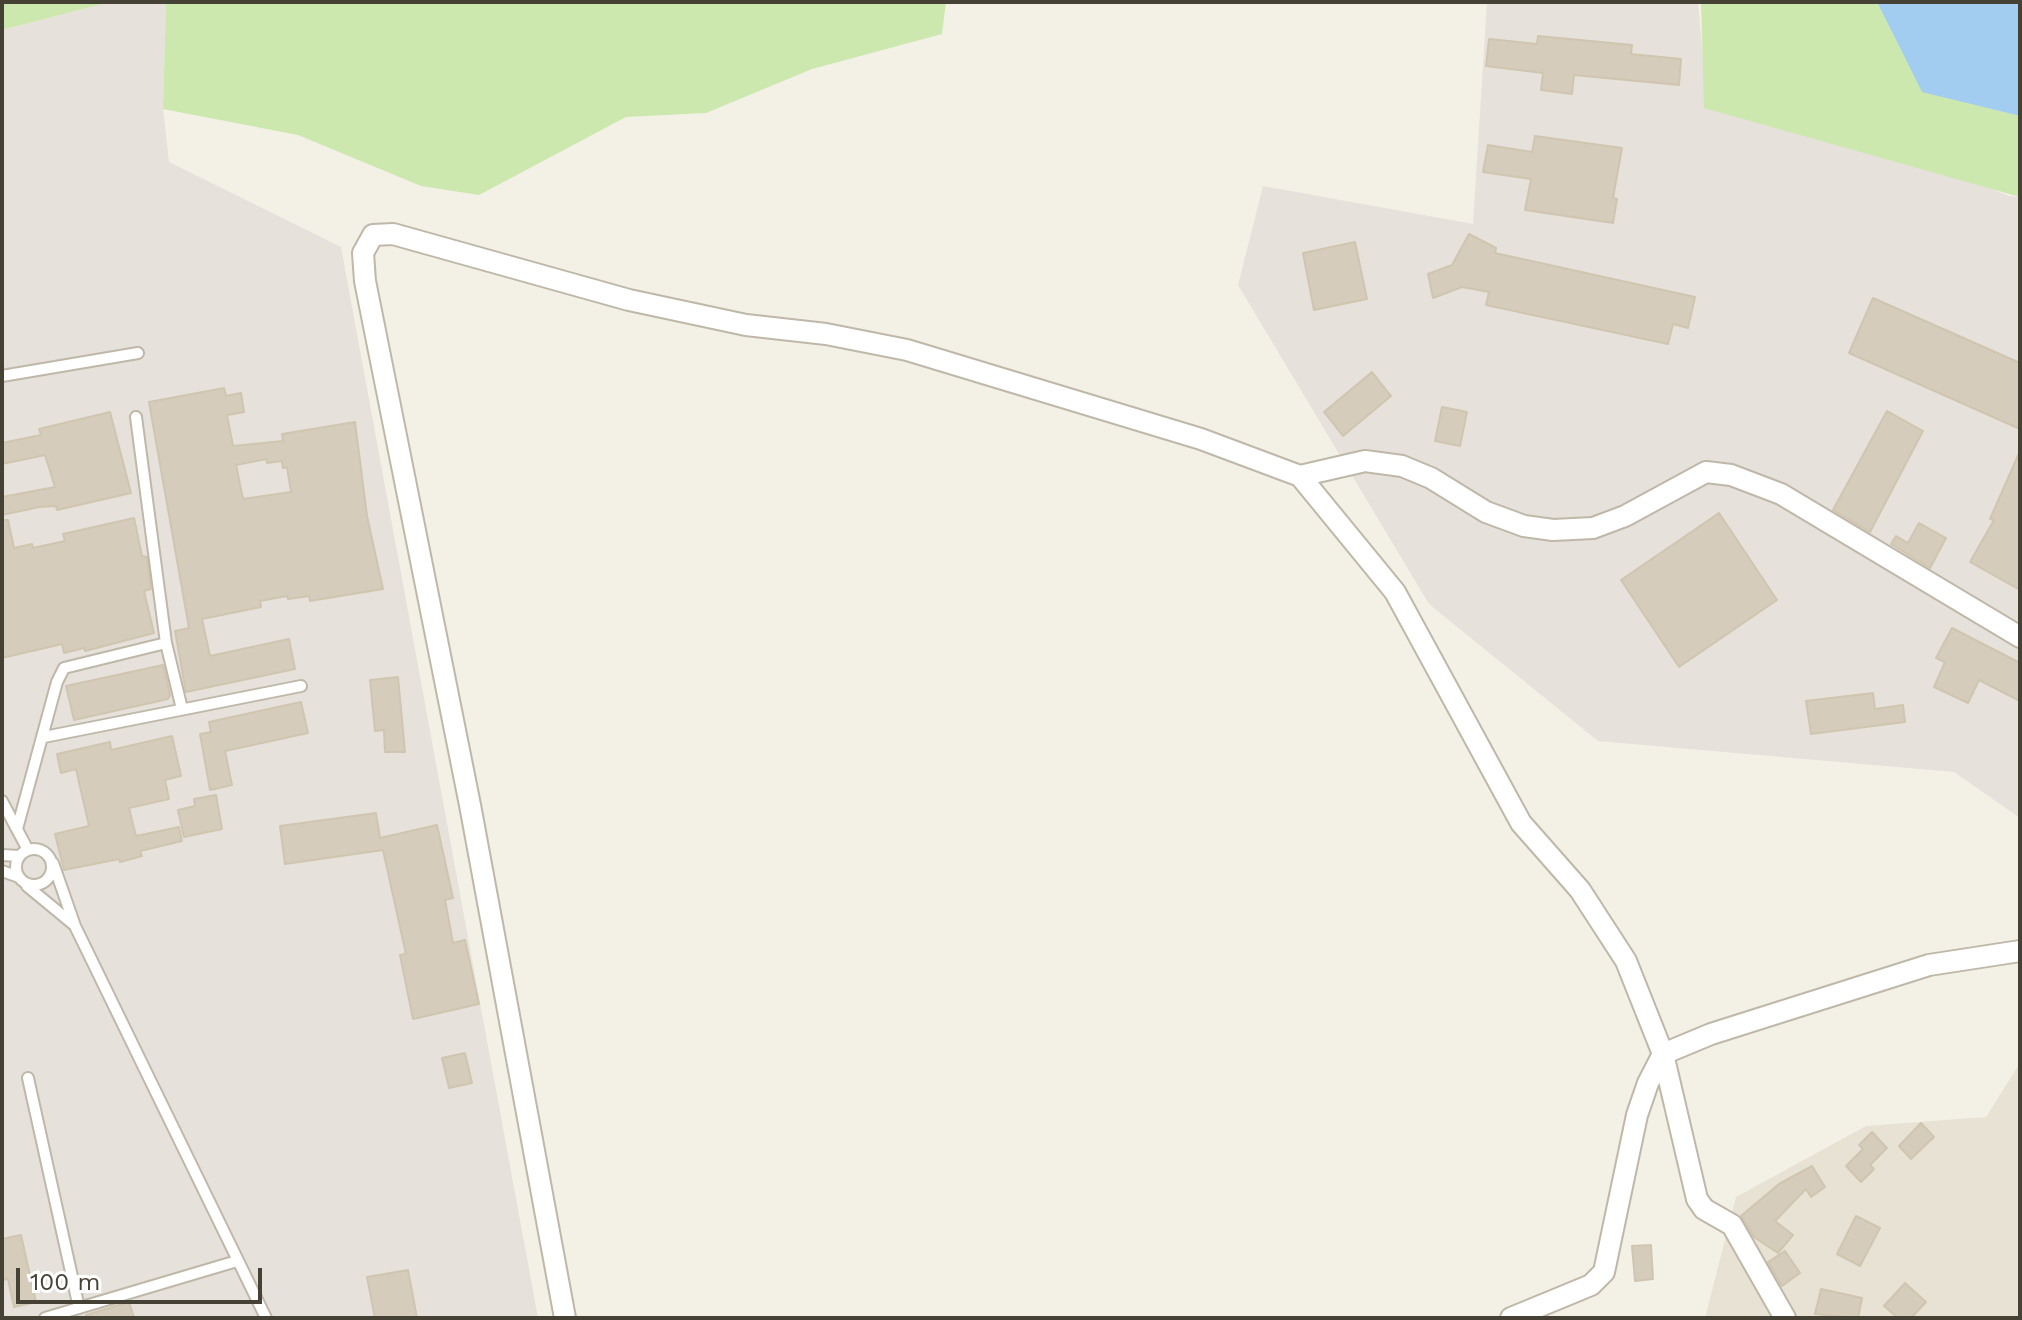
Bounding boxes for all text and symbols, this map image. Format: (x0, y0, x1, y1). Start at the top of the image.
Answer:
scale bar (20, 1252, 266, 1302)
text: 100 m (30, 1268, 100, 1296)

